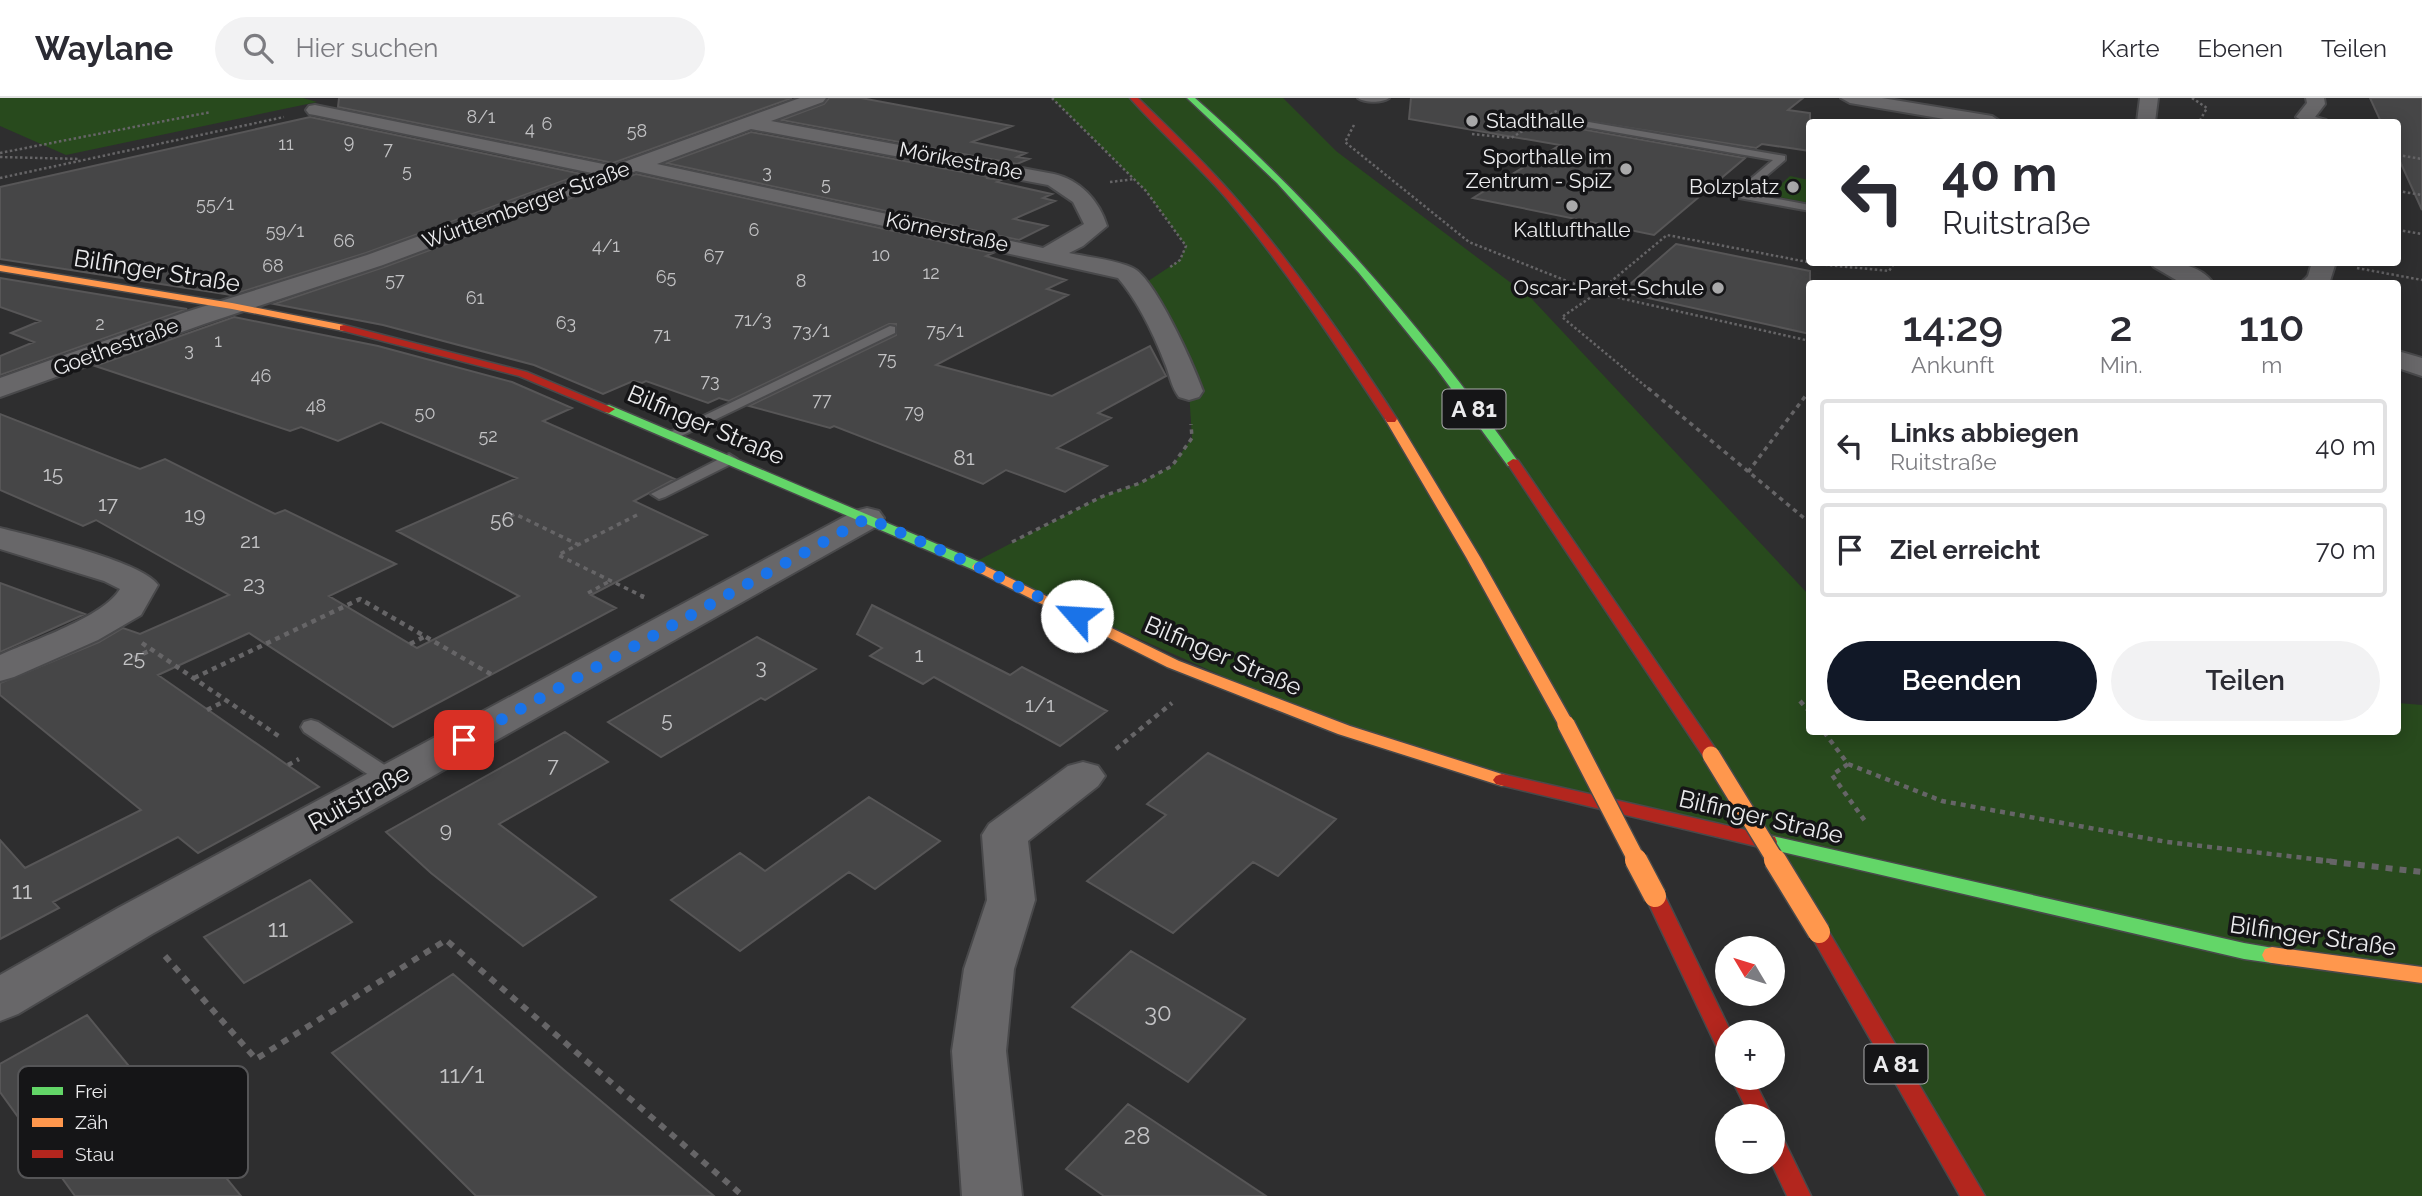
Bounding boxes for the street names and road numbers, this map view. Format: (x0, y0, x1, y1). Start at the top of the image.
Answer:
street label: Mörikestraße (897, 136, 1025, 185)
street label: Württemberger Straße (419, 155, 633, 254)
street label: Körnerstraße (884, 206, 1011, 257)
street label: Bilfinger Straße (72, 243, 242, 298)
street label: Goethestraße (50, 312, 182, 381)
street label: Bilfinger Straße (623, 378, 789, 471)
road number: A 81 (1442, 390, 1506, 428)
street label: Bilfinger Straße (1140, 609, 1306, 702)
street label: Ruitstraße (303, 758, 415, 837)
street label: Bilfinger Straße (1676, 783, 1846, 850)
street label: Bilfinger Straße (2228, 909, 2398, 962)
road number: A 81 (1864, 1044, 1927, 1084)

